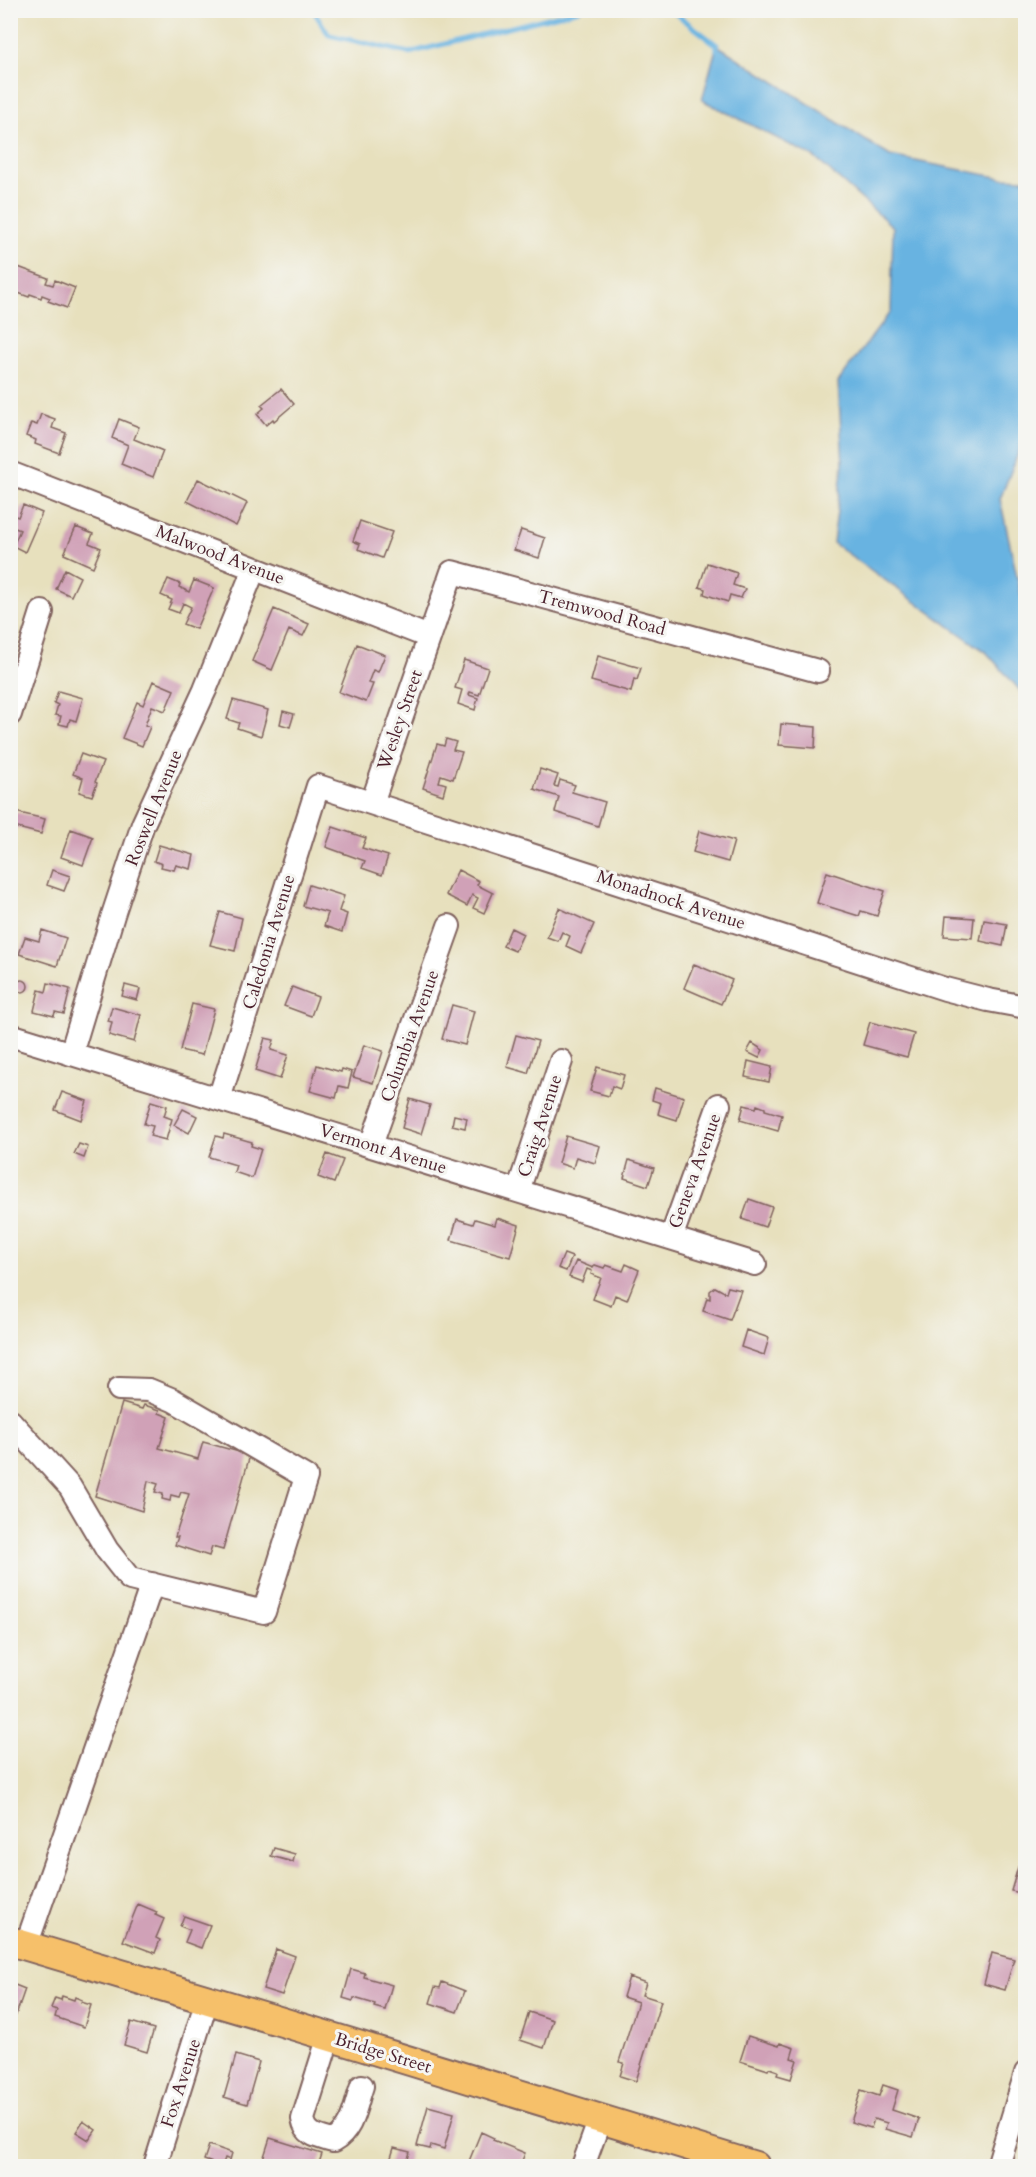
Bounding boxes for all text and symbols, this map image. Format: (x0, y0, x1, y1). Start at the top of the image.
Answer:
street label: Malwood Avenue (152, 519, 288, 591)
street label: Tremwood Road (535, 584, 669, 642)
street label: Wesley Street (371, 666, 429, 774)
street label: Roswell Avenue (119, 746, 189, 870)
street label: Monadnock Avenue (593, 864, 749, 936)
street label: Caledonia Avenue (237, 871, 301, 1013)
street label: Columbia Avenue (375, 966, 445, 1106)
street label: Craig Avenue (512, 1072, 568, 1180)
street label: Geneva Avenue (663, 1110, 727, 1232)
street label: Vermont Avenue (316, 1118, 450, 1180)
street label: Bridge Street (332, 2026, 435, 2080)
street label: Fox Avenue (155, 2035, 207, 2131)

